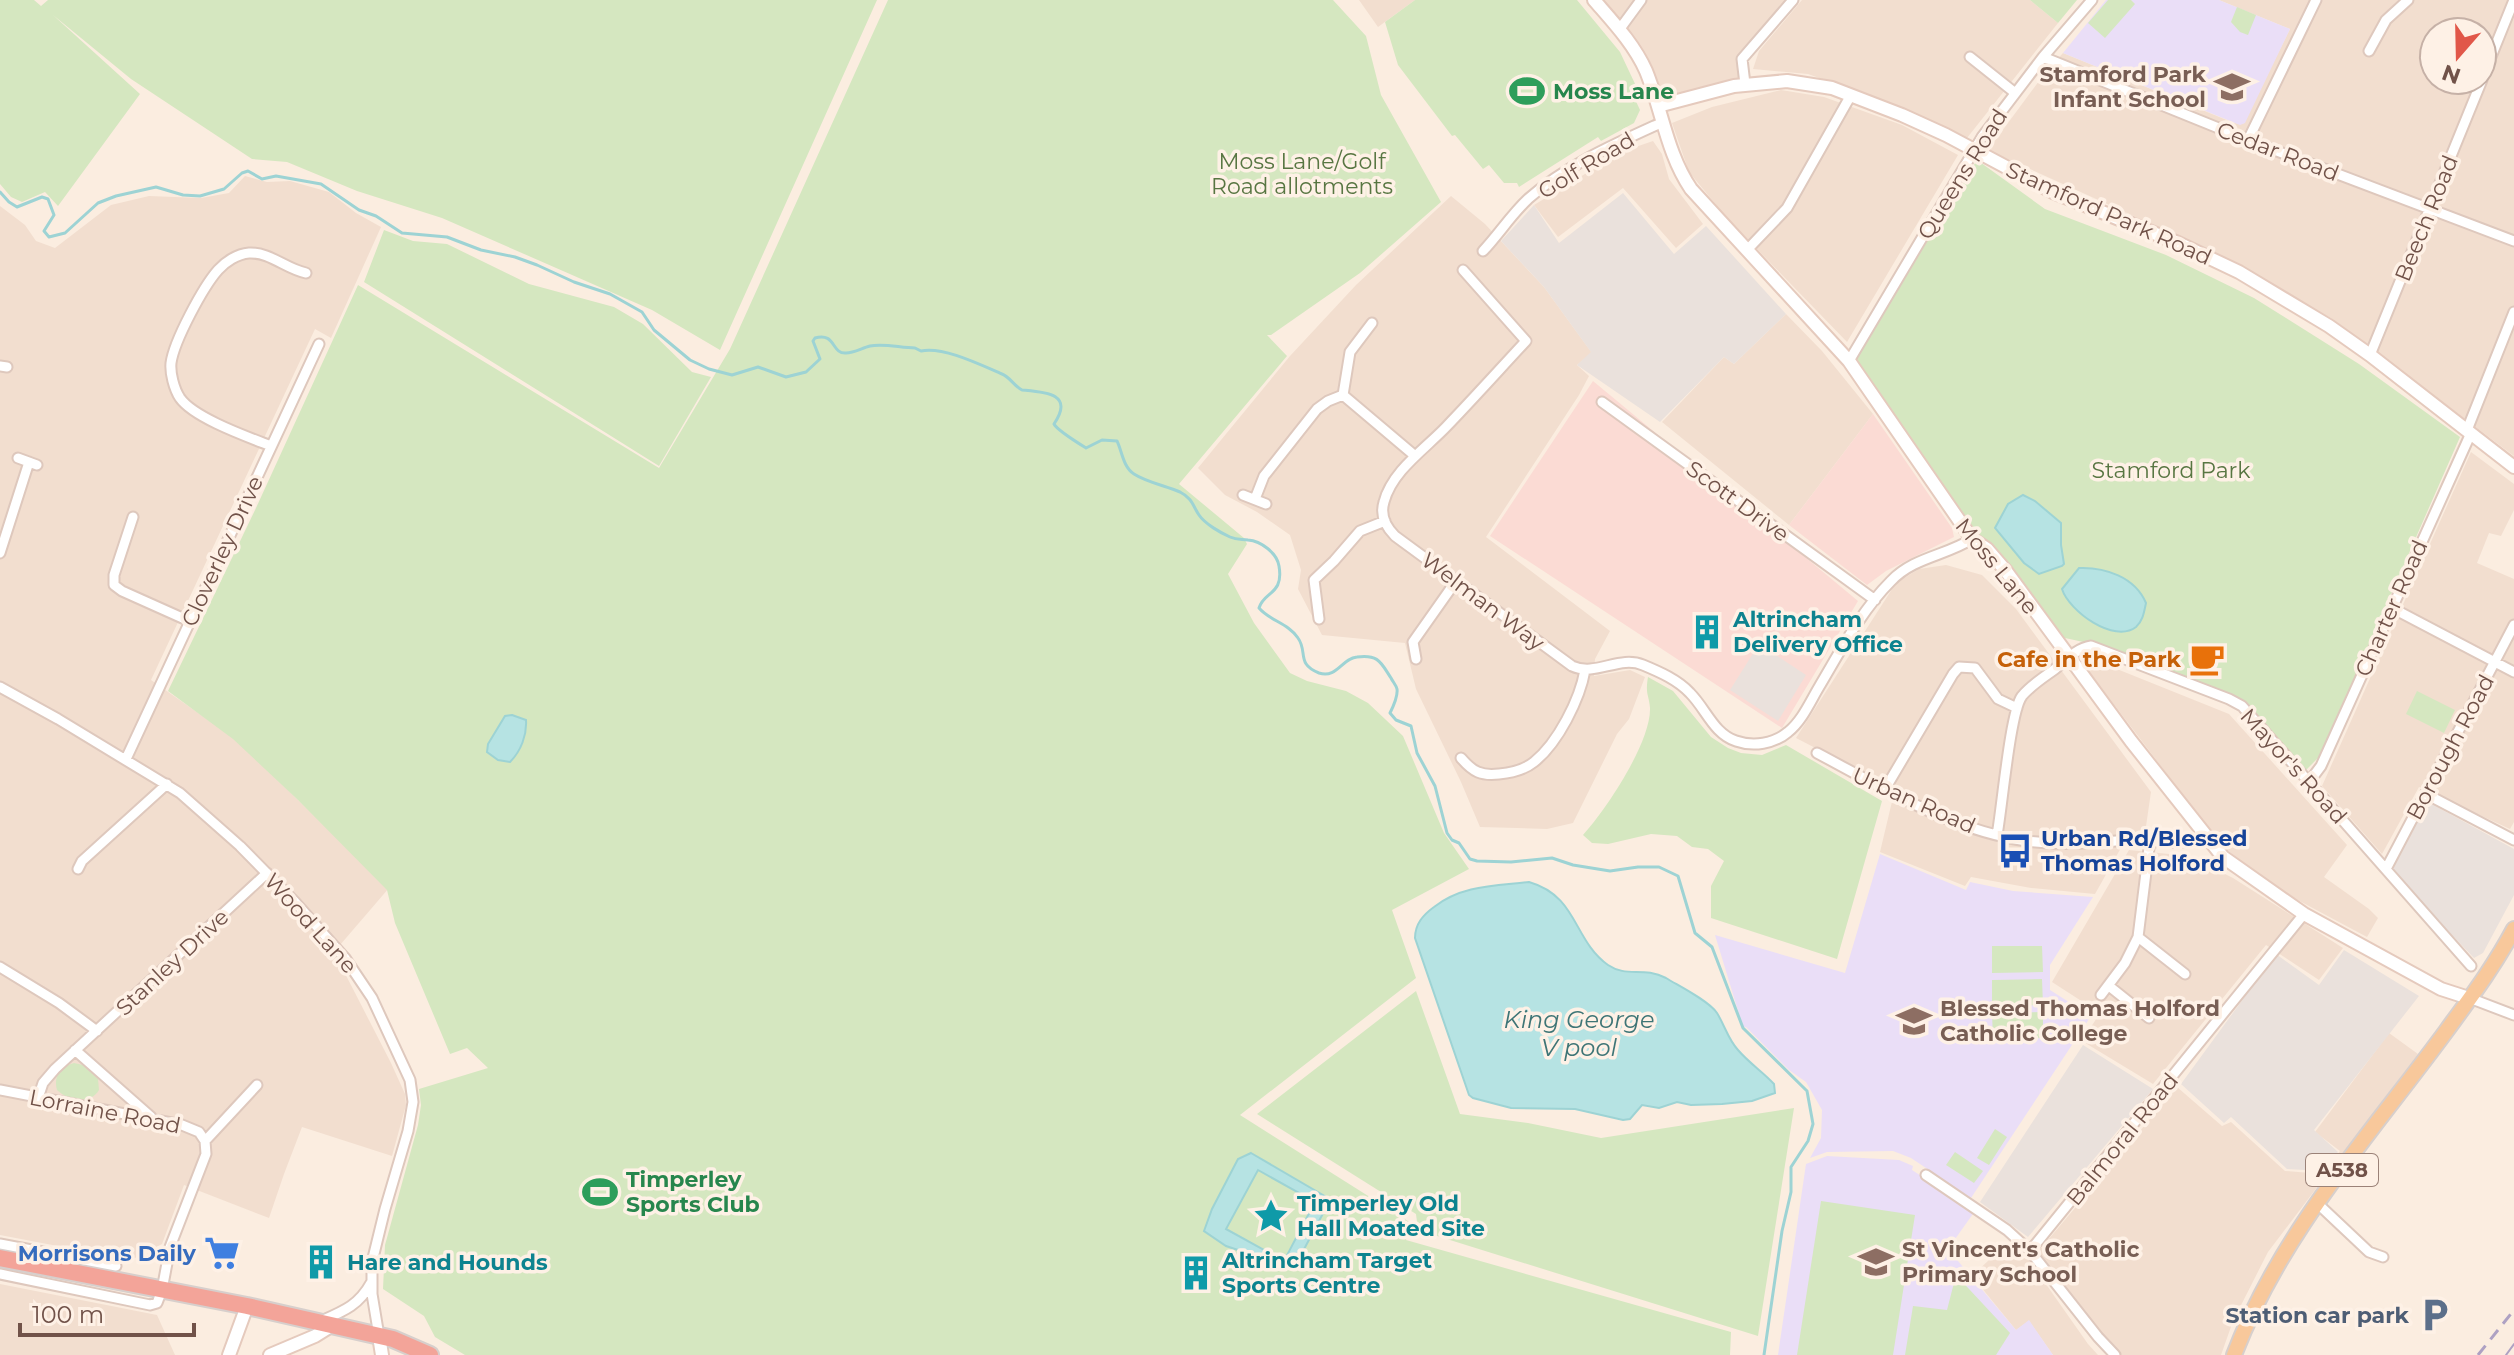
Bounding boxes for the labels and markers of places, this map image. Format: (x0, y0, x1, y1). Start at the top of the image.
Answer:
place label: Stamford Park Infant School (2039, 61, 2207, 113)
school or university icon: Stamford Park Infant School (2213, 68, 2251, 106)
sports icon: Moss Lane (1508, 72, 1546, 110)
place label: Moss Lane (1553, 78, 1674, 105)
place label: Altrincham Delivery Office (1732, 606, 1903, 658)
building icon: Altrincham Delivery Office (1688, 613, 1726, 651)
cafe icon: Cafe in the Park (2188, 640, 2226, 678)
place label: Cafe in the Park (1997, 646, 2182, 673)
place label: Urban Rd/Blessed Thomas Holford (2041, 825, 2248, 877)
bus stop icon: Urban Rd/Blessed Thomas Holford (1996, 832, 2034, 870)
place label: Blessed Thomas Holford Catholic College (1940, 995, 2220, 1047)
school or university icon: Blessed Thomas Holford Catholic College (1895, 1002, 1933, 1040)
place label: Timperley Sports Club (626, 1166, 760, 1218)
sports icon: Timperley Sports Club (581, 1173, 619, 1211)
place label: Timperley Old Hall Moated Site (1297, 1190, 1485, 1242)
place icon: Timperley Old Hall Moated Site (1252, 1197, 1290, 1235)
supermarket icon: Morrisons Daily (203, 1234, 241, 1272)
place label: St Vincent's Catholic Primary School (1902, 1236, 2139, 1288)
place label: Morrisons Daily (18, 1240, 197, 1267)
building icon: Hare and Hounds (302, 1243, 340, 1281)
school or university icon: St Vincent's Catholic Primary School (1857, 1243, 1895, 1281)
place label: Altrincham Target Sports Centre (1221, 1247, 1433, 1299)
place label: Hare and Hounds (347, 1249, 548, 1276)
building icon: Altrincham Target Sports Centre (1177, 1254, 1215, 1292)
parking icon: Station car park (2416, 1296, 2454, 1334)
place label: Station car park (2226, 1302, 2410, 1329)

